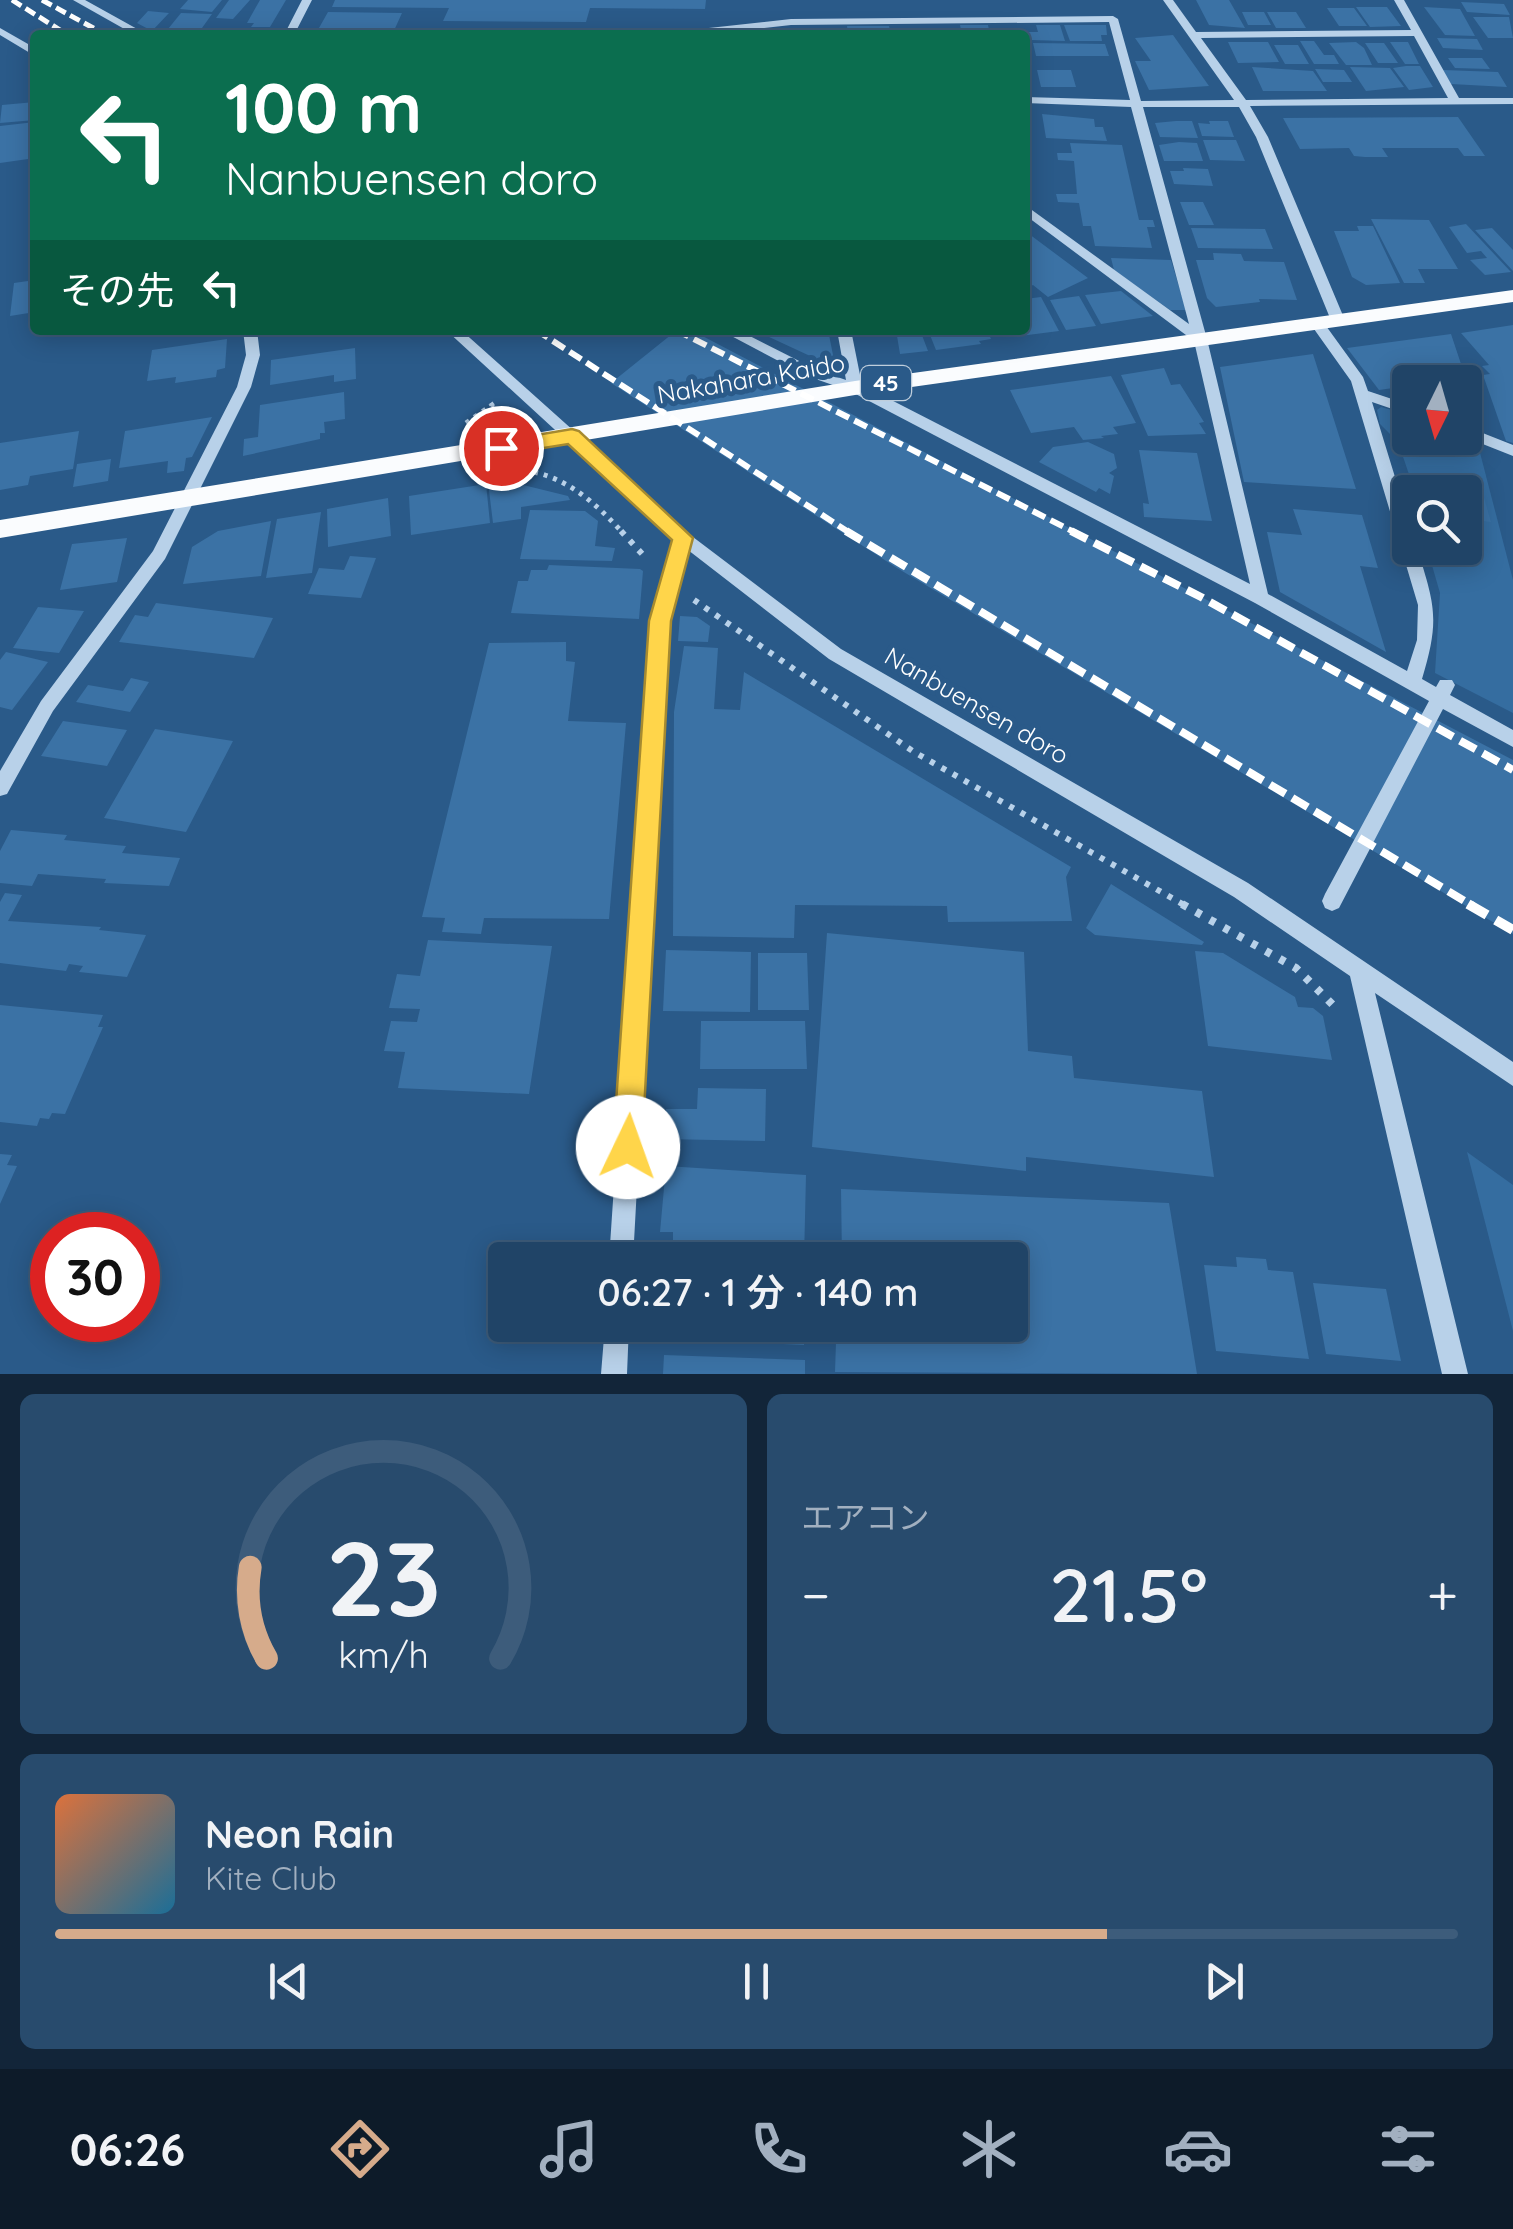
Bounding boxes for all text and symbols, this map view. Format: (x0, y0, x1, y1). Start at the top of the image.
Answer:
text: 100 m (225, 63, 422, 151)
icon: left (60, 70, 190, 200)
text: Nanbuensen doro (225, 150, 598, 206)
icon: left (194, 260, 249, 315)
text: その先 (60, 266, 174, 314)
street label: Nakahara Kaido (655, 346, 847, 410)
north arrow (1392, 365, 1482, 455)
map controls (1392, 365, 1482, 565)
road number: 45 (861, 366, 911, 400)
pin (459, 406, 544, 491)
icon: arrive (474, 421, 529, 476)
button: search (1392, 475, 1482, 565)
street label: Nanbuensen doro (879, 640, 1075, 770)
position arrow (576, 1095, 680, 1199)
speed limit sign: 30 (30, 1212, 160, 1342)
text: 06:27 · 1 分 · 140 m (598, 1268, 918, 1316)
text: エアコン (802, 1497, 930, 1537)
text: 23 (326, 1512, 441, 1642)
text: 21.5° (1049, 1547, 1208, 1641)
text: − (802, 1560, 830, 1629)
text: + (1427, 1560, 1458, 1629)
text: km/h (338, 1632, 429, 1677)
text: Neon Rain (205, 1810, 394, 1858)
text: Kite Club (205, 1858, 337, 1898)
icon: previous (261, 1954, 316, 2009)
icon: pause (729, 1954, 784, 2009)
icon: next (1197, 1954, 1252, 2009)
icon: directions (325, 2114, 395, 2184)
icon: music (534, 2114, 604, 2184)
icon: phone (744, 2114, 814, 2184)
icon: climate (954, 2114, 1024, 2184)
icon: car (1163, 2114, 1233, 2184)
icon: filters (1373, 2114, 1443, 2184)
text: 06:26 (70, 2121, 185, 2177)

